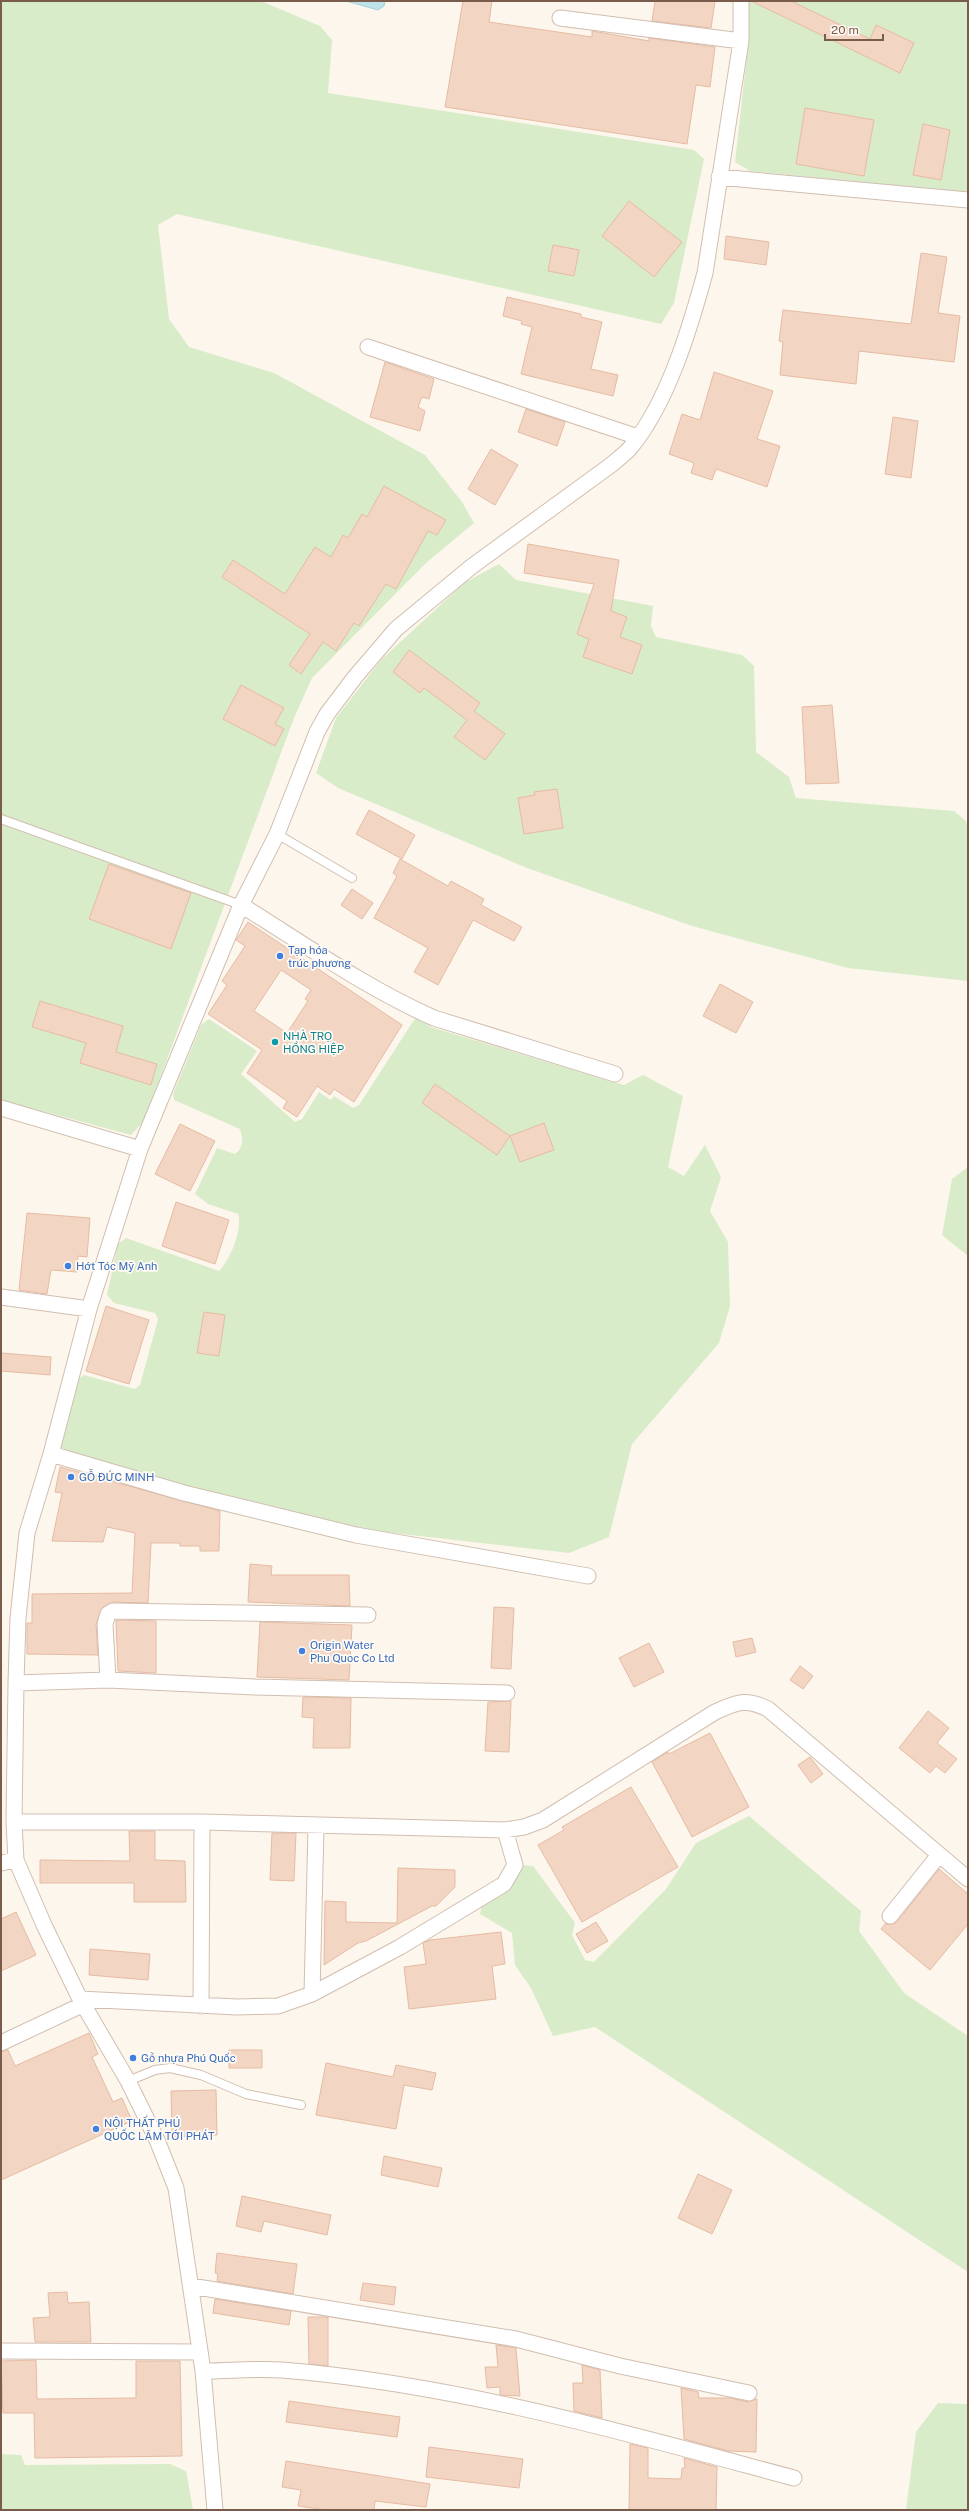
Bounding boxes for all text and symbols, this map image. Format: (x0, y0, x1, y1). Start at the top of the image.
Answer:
scale bar (825, 16, 883, 42)
text: 20 m (831, 23, 859, 37)
place label: Tạp hóa trúc phương (288, 944, 351, 969)
marker: Tạp hóa trúc phương (275, 951, 285, 961)
place label: NHÀ TRỌ HỒNG HIỆP (283, 1029, 344, 1055)
marker: NHÀ TRỌ HỒNG HIỆP (270, 1037, 280, 1047)
place label: Hớt Tóc Mỹ Anh (76, 1260, 157, 1272)
marker: Hớt Tóc Mỹ Anh (63, 1261, 73, 1271)
place label: GỖ ĐỨC MINH (79, 1469, 154, 1483)
marker: GỖ ĐỨC MINH (66, 1472, 76, 1482)
place label: Origin Water Phu Quoc Co Ltd (310, 1639, 395, 1664)
marker: Origin Water Phu Quoc Co Ltd (297, 1646, 307, 1656)
place label: Gỗ nhựa Phú Quốc (141, 2052, 236, 2064)
marker: Gỗ nhựa Phú Quốc (128, 2053, 138, 2063)
place label: NỘI THẤT PHÚ QUỐC LÂM TỚI PHÁT (104, 2115, 215, 2142)
marker: NỘI THẤT PHÚ QUỐC LÂM TỚI PHÁT (91, 2124, 101, 2134)

